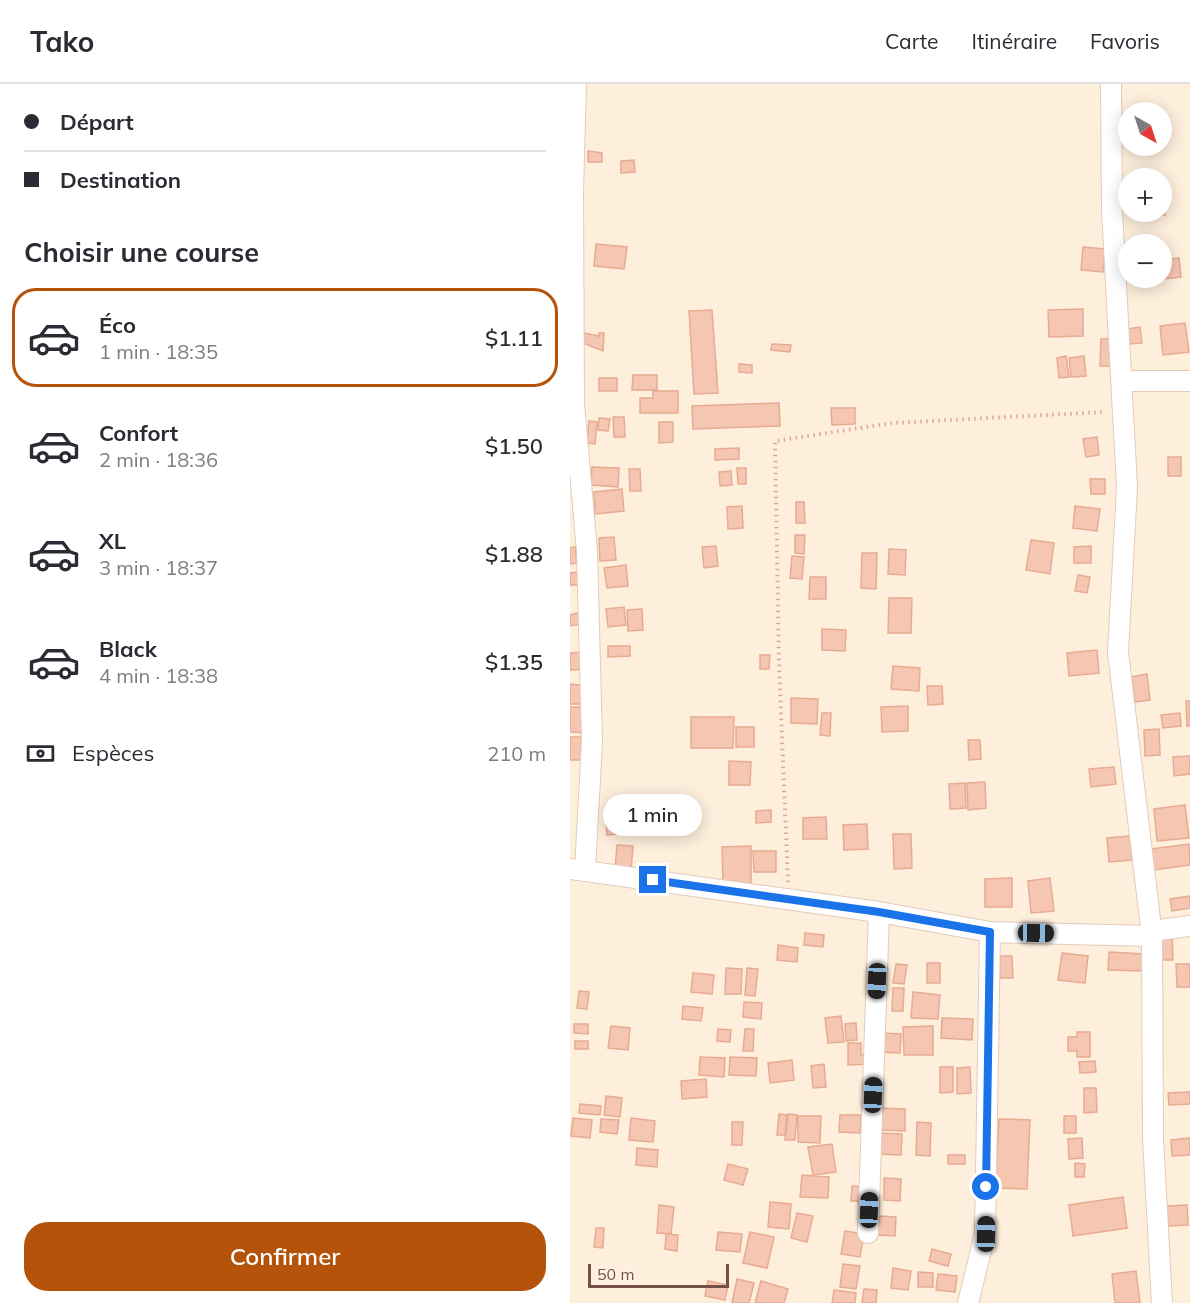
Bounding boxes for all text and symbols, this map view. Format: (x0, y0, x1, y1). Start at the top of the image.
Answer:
text: Tako (30, 24, 94, 59)
text: Carte (885, 28, 939, 54)
text: Itinéraire (972, 28, 1057, 54)
text: Favoris (1090, 28, 1160, 54)
north arrow (1118, 102, 1172, 156)
map controls (1118, 102, 1172, 288)
text: Départ (60, 108, 134, 136)
text: Destination (60, 166, 181, 194)
button: + (1118, 168, 1172, 222)
button: − (1118, 234, 1172, 288)
text: Choisir une course (24, 235, 259, 269)
icon: car (27, 311, 81, 365)
text: Éco (99, 311, 136, 339)
text: $1.11 (485, 324, 543, 352)
text: 1 min · 18:35 (99, 339, 218, 364)
icon: car (27, 419, 81, 473)
text: Confort (99, 419, 178, 447)
text: $1.50 (485, 432, 543, 460)
text: 2 min · 18:36 (99, 447, 218, 472)
icon: car (27, 527, 81, 581)
text: XL (99, 527, 126, 555)
text: $1.88 (485, 540, 543, 568)
text: 3 min · 18:37 (99, 555, 218, 580)
icon: car (27, 635, 81, 689)
text: Black (99, 635, 157, 663)
text: $1.35 (485, 648, 543, 676)
text: 4 min · 18:38 (99, 663, 218, 688)
icon: cash (24, 737, 57, 770)
text: Espèces (72, 739, 154, 767)
text: 210 m (487, 741, 546, 766)
callout: 1 min (604, 793, 702, 835)
text: 1 min (627, 802, 678, 827)
route end (639, 866, 666, 893)
car (1018, 924, 1054, 942)
car (867, 963, 887, 999)
car (863, 1077, 883, 1113)
route start (972, 1173, 999, 1200)
car (859, 1192, 879, 1228)
car (977, 1216, 995, 1252)
button: Confirmer (24, 1222, 546, 1291)
scale bar (588, 1261, 729, 1288)
text: 50 m (597, 1264, 634, 1284)

